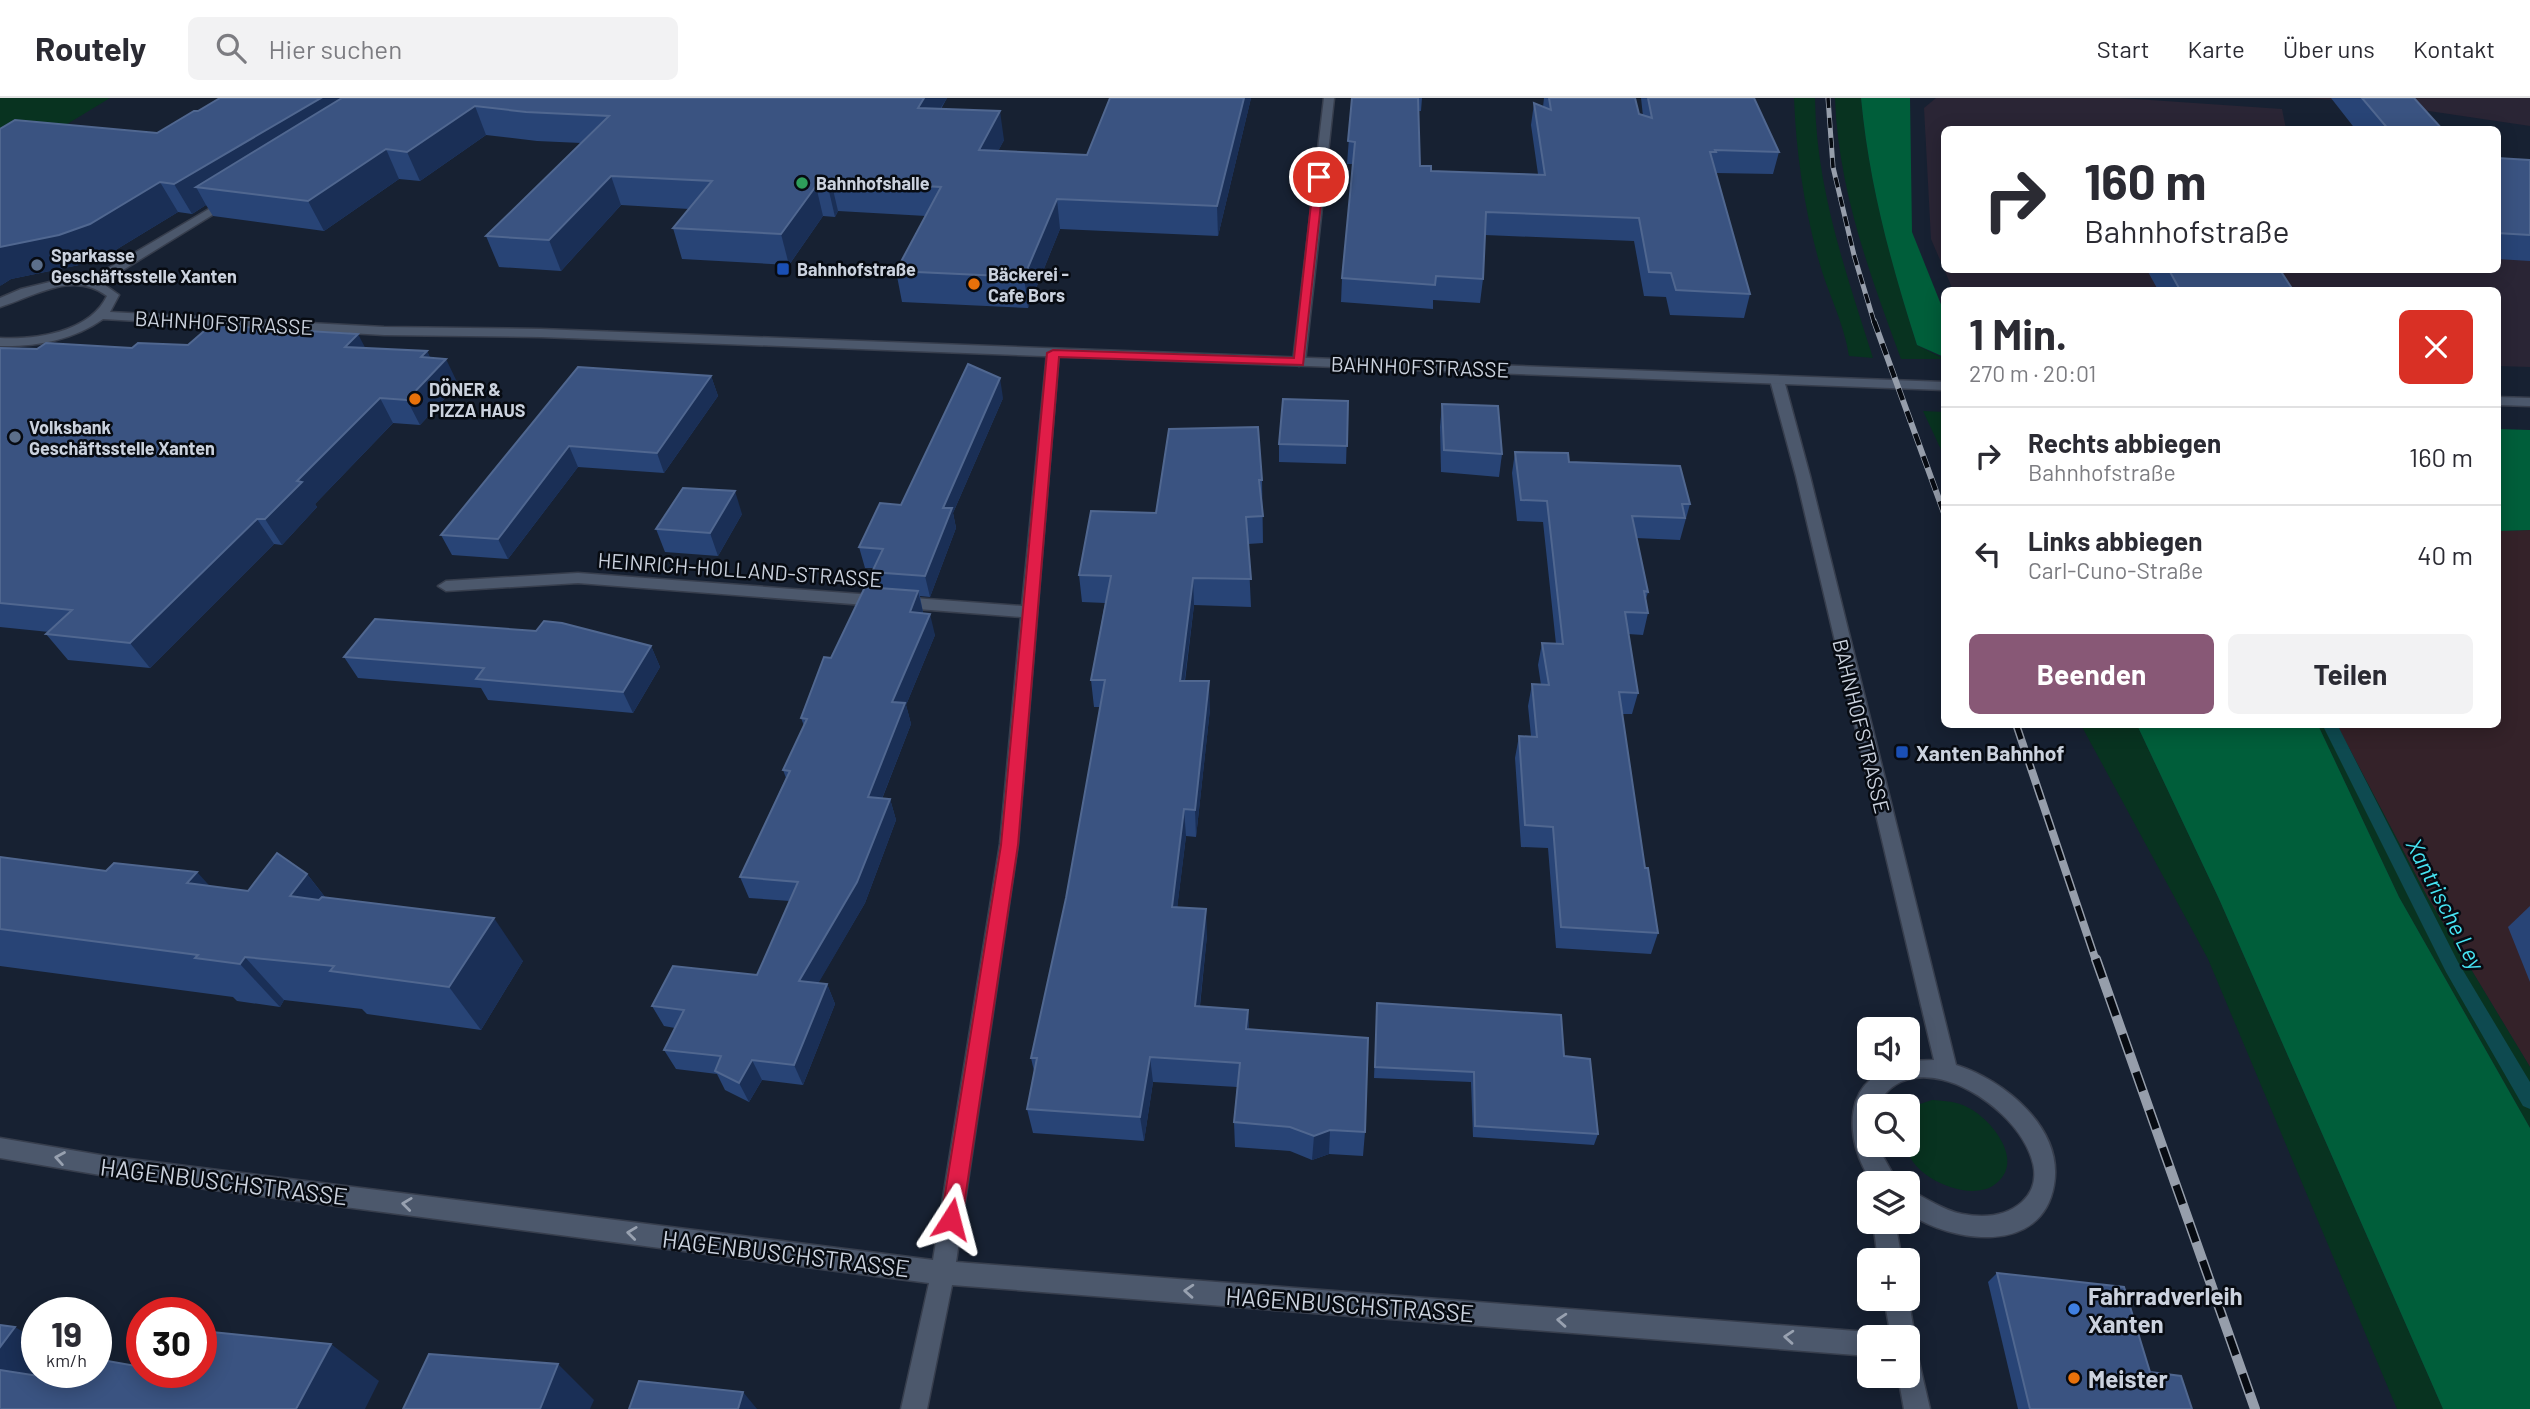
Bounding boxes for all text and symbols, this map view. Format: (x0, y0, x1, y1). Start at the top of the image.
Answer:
search box (188, 17, 678, 80)
text: Routely (35, 28, 146, 68)
icon: search (212, 29, 250, 67)
text: Hier suchen (268, 33, 402, 64)
text: Start (2097, 34, 2150, 63)
text: Karte (2188, 34, 2245, 63)
text: Über uns (2283, 34, 2375, 63)
text: Kontakt (2413, 34, 2495, 63)
pin (1289, 147, 1349, 207)
text: 160 m (2084, 151, 2206, 210)
icon: right (1969, 154, 2060, 245)
icon: arrive (1300, 158, 1338, 196)
place label: Bahnhofshalle (816, 172, 930, 194)
marker: Bahnhofshalle (794, 175, 810, 191)
text: Bahnhofstraße (2084, 211, 2290, 249)
place label: Sparkasse Geschäftsstelle Xanten (51, 244, 237, 287)
marker: Sparkasse Geschäftsstelle Xanten (29, 257, 45, 273)
place label: Bahnhofstraße (797, 258, 916, 280)
marker: Bahnhofstraße (775, 261, 791, 277)
place label: Bäckerei - Cafe Bors (988, 263, 1069, 306)
marker: Bäckerei - Cafe Bors (966, 276, 982, 292)
street label: BAHNHOFSTRASSE (134, 305, 314, 339)
text: 1 Min. (1969, 308, 2067, 358)
button: close (2399, 310, 2473, 384)
street label: BAHNHOFSTRASSE (1330, 350, 1510, 382)
text: 270 m · 20:01 (1969, 359, 2096, 387)
place label: DÖNER & PIZZA HAUS (429, 378, 526, 421)
marker: DÖNER & PIZZA HAUS (407, 391, 423, 407)
place label: Volksbank Geschäftsstelle Xanten (29, 416, 215, 459)
text: Rechts abbiegen (2028, 427, 2221, 458)
marker: Volksbank Geschäftsstelle Xanten (7, 429, 23, 445)
icon: right (1969, 437, 2007, 475)
text: 160 m (2409, 441, 2473, 472)
text: Bahnhofstraße (2028, 458, 2176, 486)
text: Links abbiegen (2028, 525, 2202, 556)
icon: left (1969, 535, 2007, 573)
text: 40 m (2417, 539, 2473, 570)
street label: HEINRICH-HOLLAND-STRASSE (597, 547, 883, 591)
text: Carl-Cuno-Straße (2028, 556, 2203, 584)
button: Beenden (1969, 634, 2214, 714)
button: Teilen (2228, 634, 2473, 714)
street label: BAHNHOFSTRASSE (1828, 636, 1896, 816)
place label: Xanten Bahnhof (1916, 740, 2064, 765)
marker: Xanten Bahnhof (1894, 744, 1910, 760)
water label: Xantrische Ley (2401, 833, 2491, 975)
map controls (1857, 1017, 1920, 1388)
button: sound (1857, 1017, 1920, 1080)
button: search (1857, 1094, 1920, 1157)
one-way arrow (54, 1151, 66, 1166)
street label: HAGENBUSCHSTRASSE (99, 1151, 349, 1211)
button: layers (1857, 1171, 1920, 1234)
position arrow (914, 1182, 988, 1256)
one-way arrow (401, 1197, 413, 1212)
street label: HAGENBUSCHSTRASSE (661, 1223, 911, 1283)
one-way arrow (627, 1226, 638, 1241)
button: + (1857, 1248, 1920, 1311)
street label: HAGENBUSCHSTRASSE (1225, 1281, 1475, 1327)
place label: Fahrradverleih Xanten (2088, 1281, 2243, 1338)
one-way arrow (1183, 1284, 1194, 1299)
speed limit sign: 30 (126, 1297, 217, 1388)
marker: Fahrradverleih Xanten (2066, 1301, 2082, 1317)
text: 19 (51, 1312, 82, 1354)
one-way arrow (1556, 1313, 1567, 1328)
button: − (1857, 1325, 1920, 1388)
one-way arrow (1783, 1330, 1794, 1345)
text: km/h (46, 1349, 87, 1371)
place label: Meister (2088, 1364, 2168, 1393)
marker: Meister (2066, 1370, 2082, 1386)

